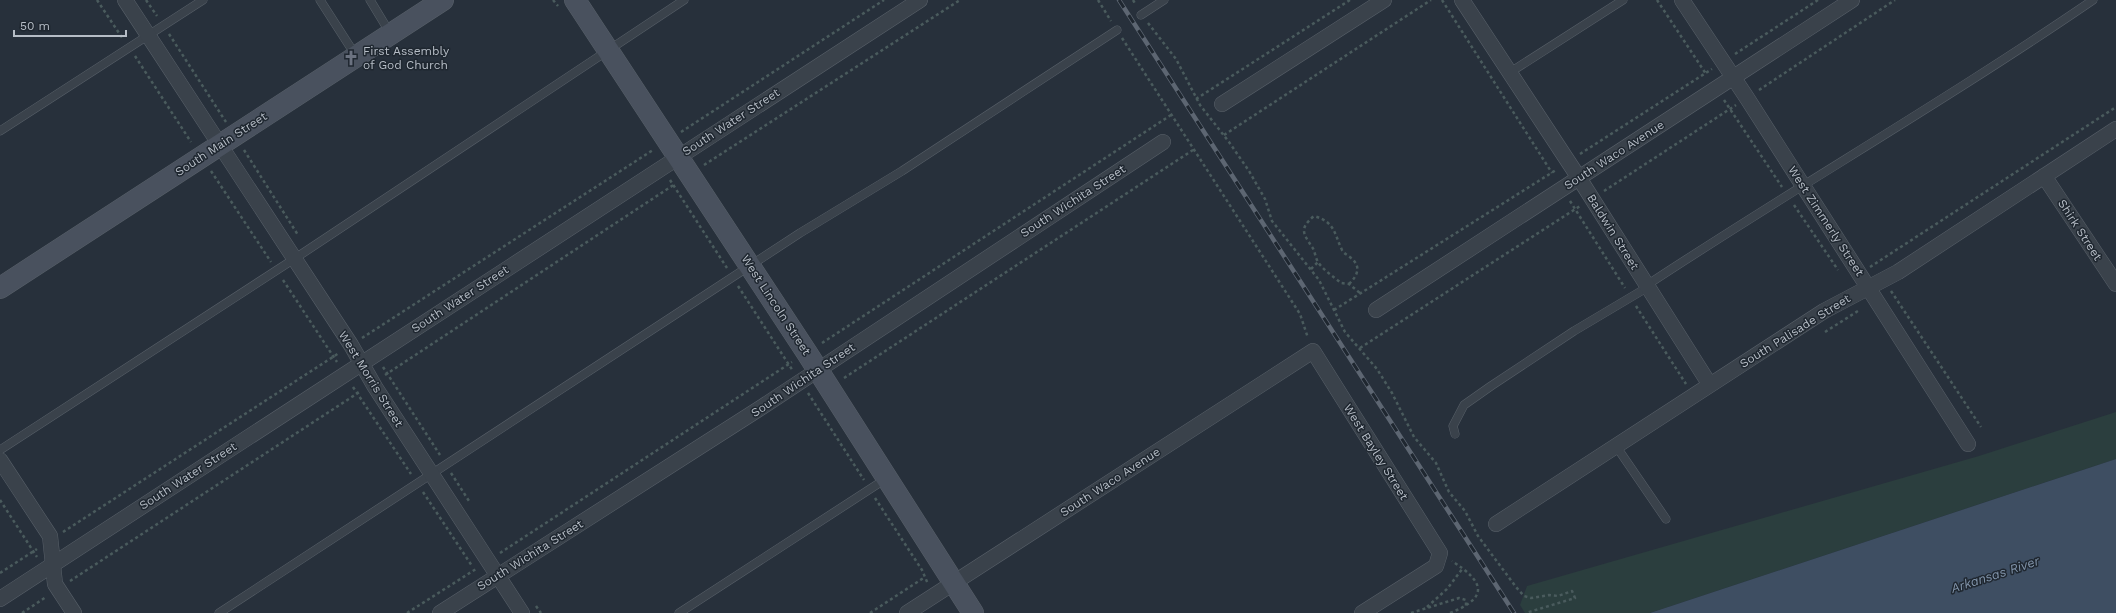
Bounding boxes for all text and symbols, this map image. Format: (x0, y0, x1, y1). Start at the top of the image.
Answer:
scale bar (14, 12, 126, 38)
text: 50 m (20, 19, 50, 33)
place label: First Assembly of God Church (363, 44, 450, 72)
church icon: First Assembly of God Church (342, 49, 360, 67)
street label: South Water Street (680, 85, 782, 159)
street label: South Main Street (172, 109, 270, 179)
street label: South Waco Avenue (1561, 117, 1667, 193)
street label: South Wichita Street (1018, 162, 1128, 240)
street label: West Zimmerly Street (1785, 163, 1867, 279)
street label: Baldwin Street (1584, 192, 1642, 272)
street label: Shirk Street (2055, 197, 2105, 263)
street label: West Lincoln Street (738, 252, 814, 358)
street label: South Water Street (409, 262, 511, 336)
street label: South Palisade Street (1737, 291, 1853, 371)
street label: West Morris Street (336, 328, 406, 430)
street label: South Wichita Street (748, 340, 858, 420)
street label: West Bayley Street (1341, 401, 1411, 503)
street label: South Water Street (137, 439, 239, 513)
street label: South Waco Avenue (1057, 444, 1163, 520)
street label: South Wichita Street (474, 517, 586, 593)
water label: Arkansas River (1948, 553, 2042, 596)

